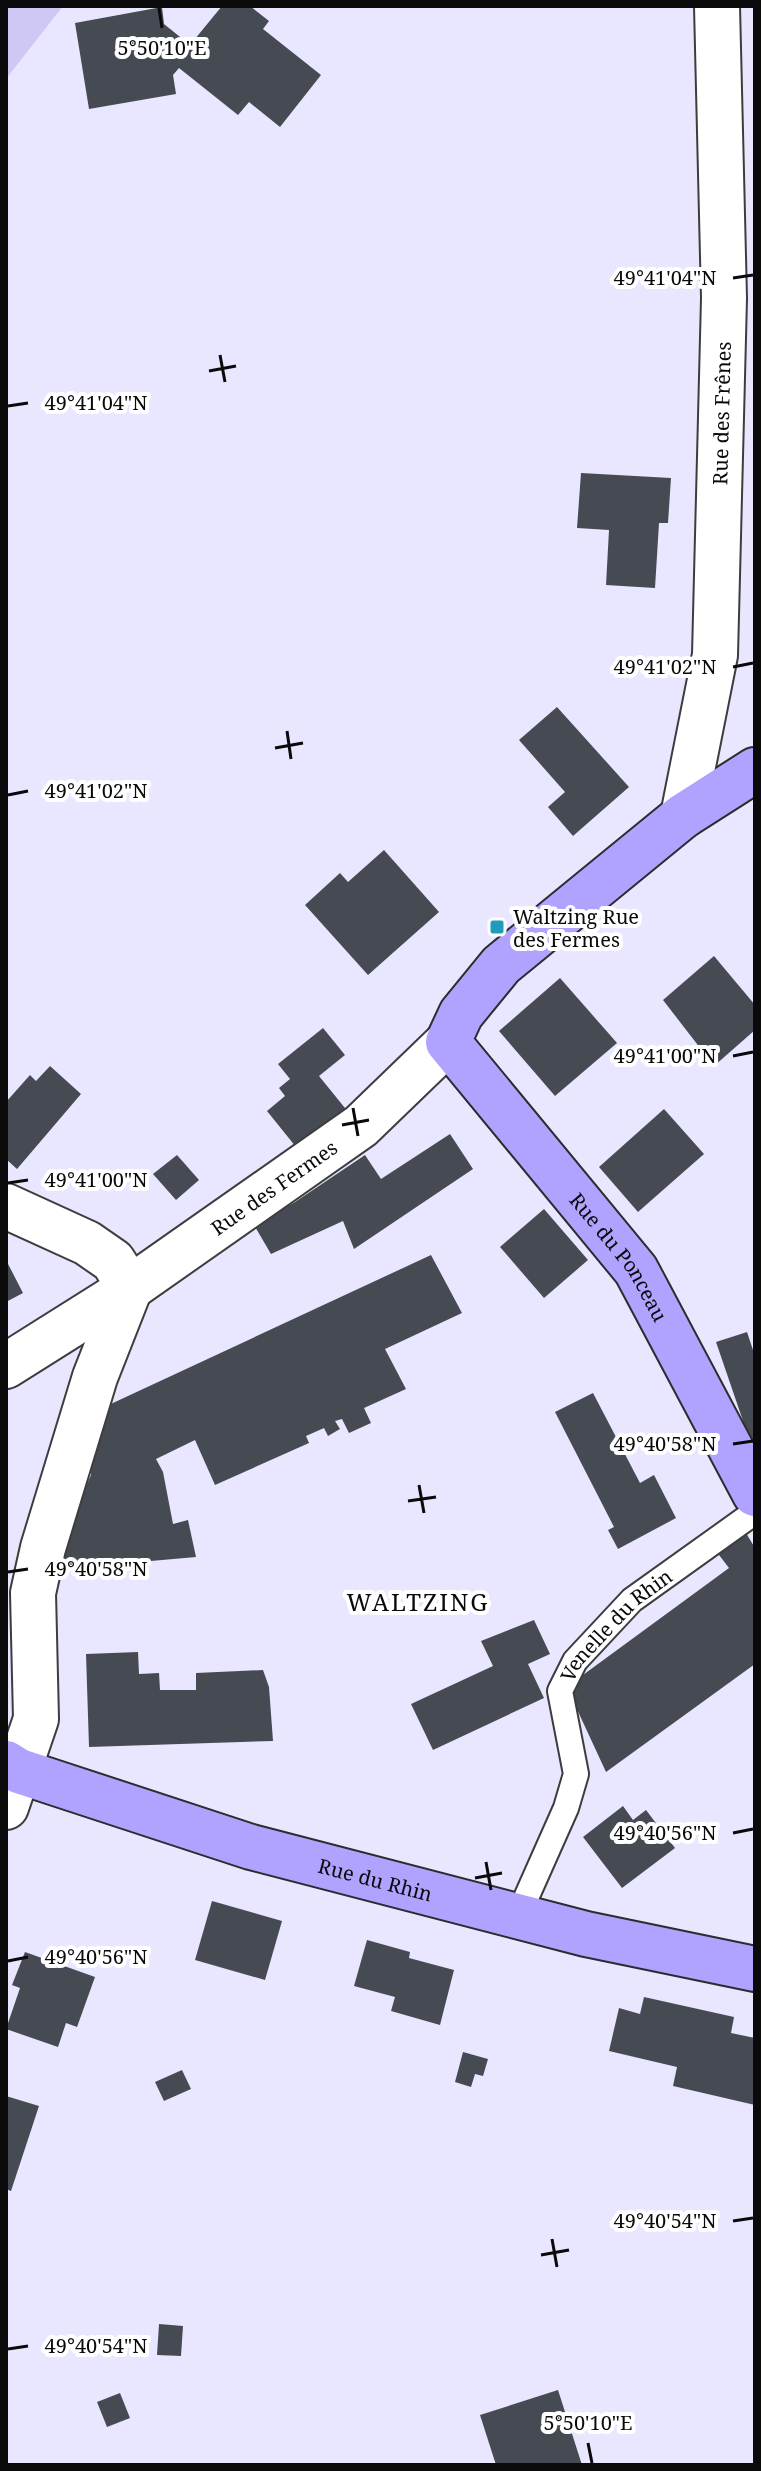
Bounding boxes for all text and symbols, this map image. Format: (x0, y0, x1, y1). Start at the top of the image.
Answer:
text: 5°50'10"E (118, 34, 206, 61)
text: 49°41'04"N (614, 264, 716, 291)
street label: Rue des Frênes (706, 341, 736, 485)
text: 49°41'04"N (45, 389, 147, 416)
text: 49°41'02"N (614, 653, 716, 680)
text: 49°41'02"N (45, 777, 147, 804)
place label: Waltzing Rue des Fermes (513, 903, 639, 953)
marker: Waltzing Rue des Fermes (488, 918, 506, 936)
text: 49°41'00"N (614, 1042, 716, 1069)
street label: Rue des Fermes (205, 1133, 342, 1241)
text: 49°41'00"N (45, 1166, 147, 1193)
street label: Rue du Ponceau (564, 1187, 674, 1326)
text: 49°40'58"N (614, 1430, 716, 1457)
text: 49°40'58"N (45, 1555, 147, 1582)
street label: Venelle du Rhin (554, 1562, 677, 1686)
district label: WALTZING (347, 1585, 489, 1618)
text: 49°40'56"N (614, 1819, 716, 1846)
street label: Rue du Rhin (315, 1852, 436, 1907)
text: 49°40'56"N (45, 1943, 147, 1970)
text: 49°40'54"N (614, 2207, 716, 2234)
text: 49°40'54"N (45, 2332, 147, 2359)
text: 5°50'10"E (544, 2409, 632, 2436)

